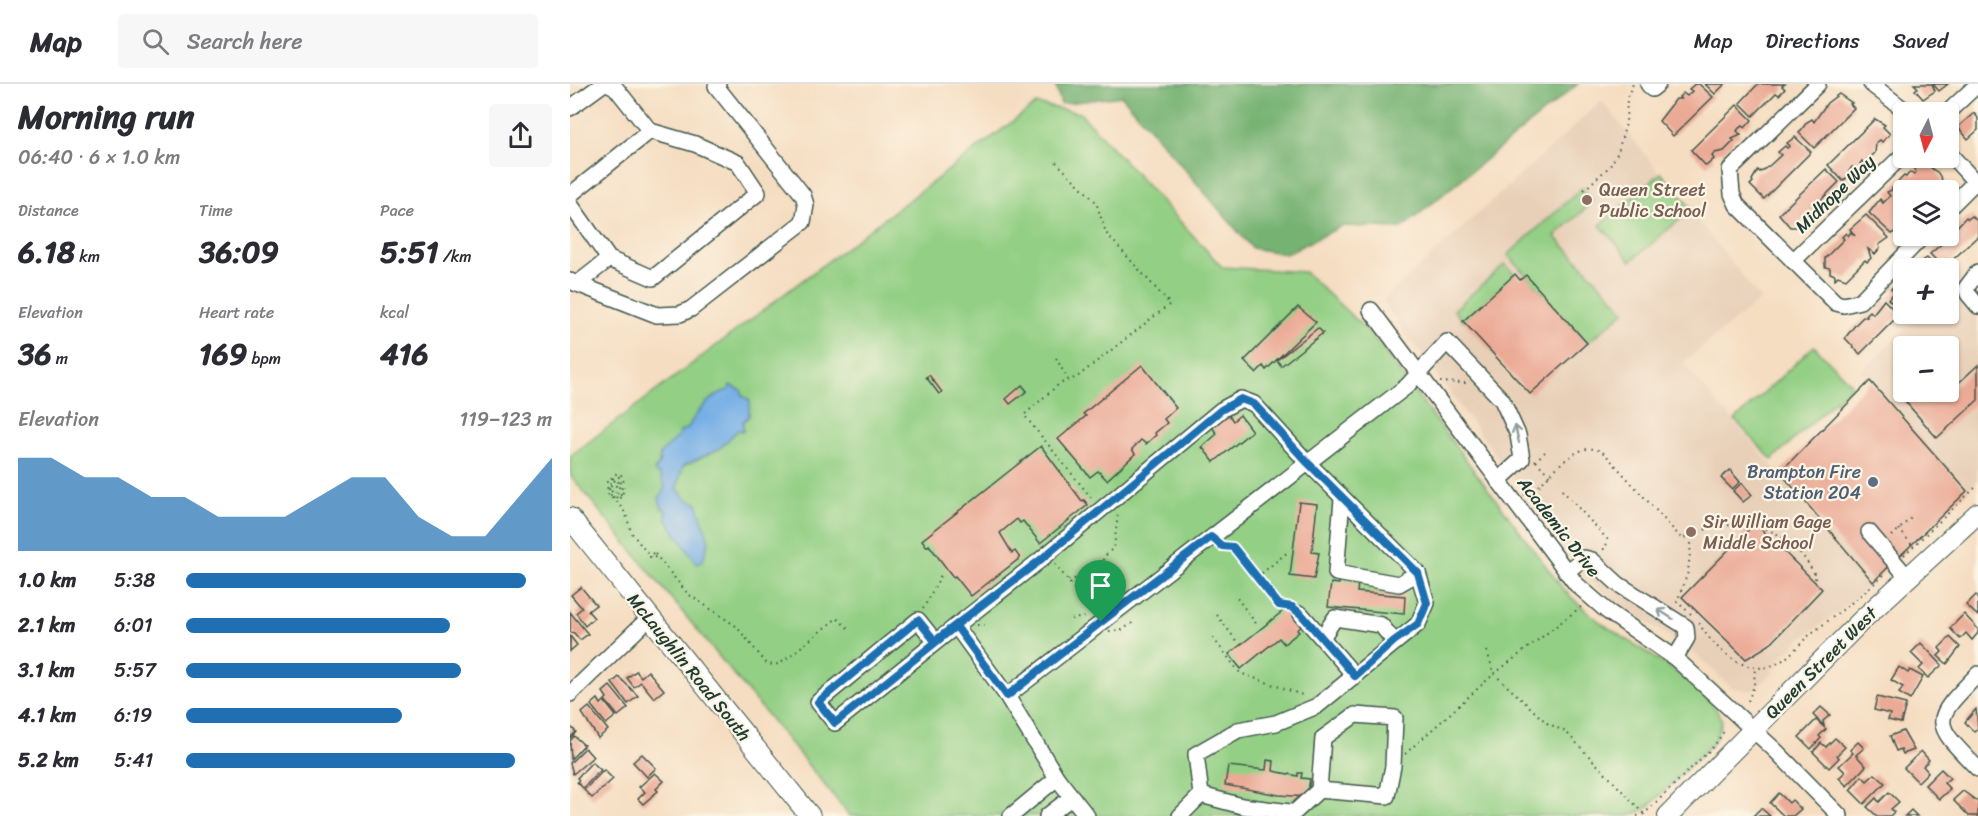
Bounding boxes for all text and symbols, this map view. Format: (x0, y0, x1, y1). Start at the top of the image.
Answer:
search box (118, 14, 538, 68)
text: Map (30, 17, 82, 66)
text: Search here (187, 22, 303, 61)
text: Map (1694, 22, 1732, 60)
text: Directions (1765, 22, 1860, 60)
text: Saved (1893, 22, 1948, 60)
icon: search (139, 25, 172, 58)
text: Morning run (18, 88, 194, 146)
north arrow (1893, 102, 1959, 168)
map controls (1893, 102, 1959, 402)
button: share (489, 104, 552, 167)
text: 06:40 · 6 × 1.0 km (18, 140, 180, 175)
street label: Midhope Way (1787, 146, 1884, 241)
place label: Queen Street Public School (1599, 174, 1707, 227)
button: layers (1893, 180, 1959, 246)
marker: Queen Street Public School (1580, 193, 1594, 207)
text: Distance (18, 196, 79, 225)
text: Time (199, 196, 233, 225)
text: Pace (380, 196, 414, 225)
text: 6.18 (18, 225, 75, 279)
text: 36:09 (199, 225, 279, 279)
text: 5:51 (380, 225, 439, 279)
text: km (75, 242, 100, 271)
text: /km (439, 242, 471, 271)
button: + (1893, 258, 1959, 324)
text: Elevation (18, 298, 83, 327)
text: Heart rate (199, 298, 274, 327)
text: kcal (380, 298, 409, 327)
text: 36 (18, 327, 52, 381)
text: 169 (199, 327, 247, 381)
text: 416 (380, 327, 429, 381)
button: − (1893, 336, 1959, 402)
text: m (52, 344, 68, 373)
text: bpm (247, 344, 281, 373)
text: Elevation (18, 402, 99, 437)
text: 119–123 m (460, 402, 552, 437)
one-way arrow (1510, 425, 1522, 444)
place label: Brampton Fire Station 204 (1747, 456, 1861, 509)
street label: Academic Drive (1508, 468, 1609, 585)
marker: Brampton Fire Station 204 (1866, 475, 1880, 489)
place label: Sir William Gage Middle School (1703, 506, 1832, 559)
marker: Sir William Gage Middle School (1684, 525, 1698, 539)
pin (1075, 560, 1126, 622)
text: 1.0 km (18, 563, 76, 598)
text: 5:38 (114, 563, 155, 598)
icon: arrive (1084, 569, 1117, 602)
street label: McLaughlin Road South (619, 585, 759, 749)
street label: Queen Street West (1757, 598, 1886, 727)
text: 2.1 km (18, 608, 75, 643)
text: 6:01 (114, 608, 153, 643)
one-way arrow (1657, 608, 1674, 620)
text: 3.1 km (18, 653, 75, 688)
text: 5:57 (114, 653, 156, 688)
text: 4.1 km (18, 698, 76, 733)
text: 6:19 (114, 698, 152, 733)
text: 5.2 km (18, 743, 79, 778)
text: 5:41 (114, 743, 153, 778)

